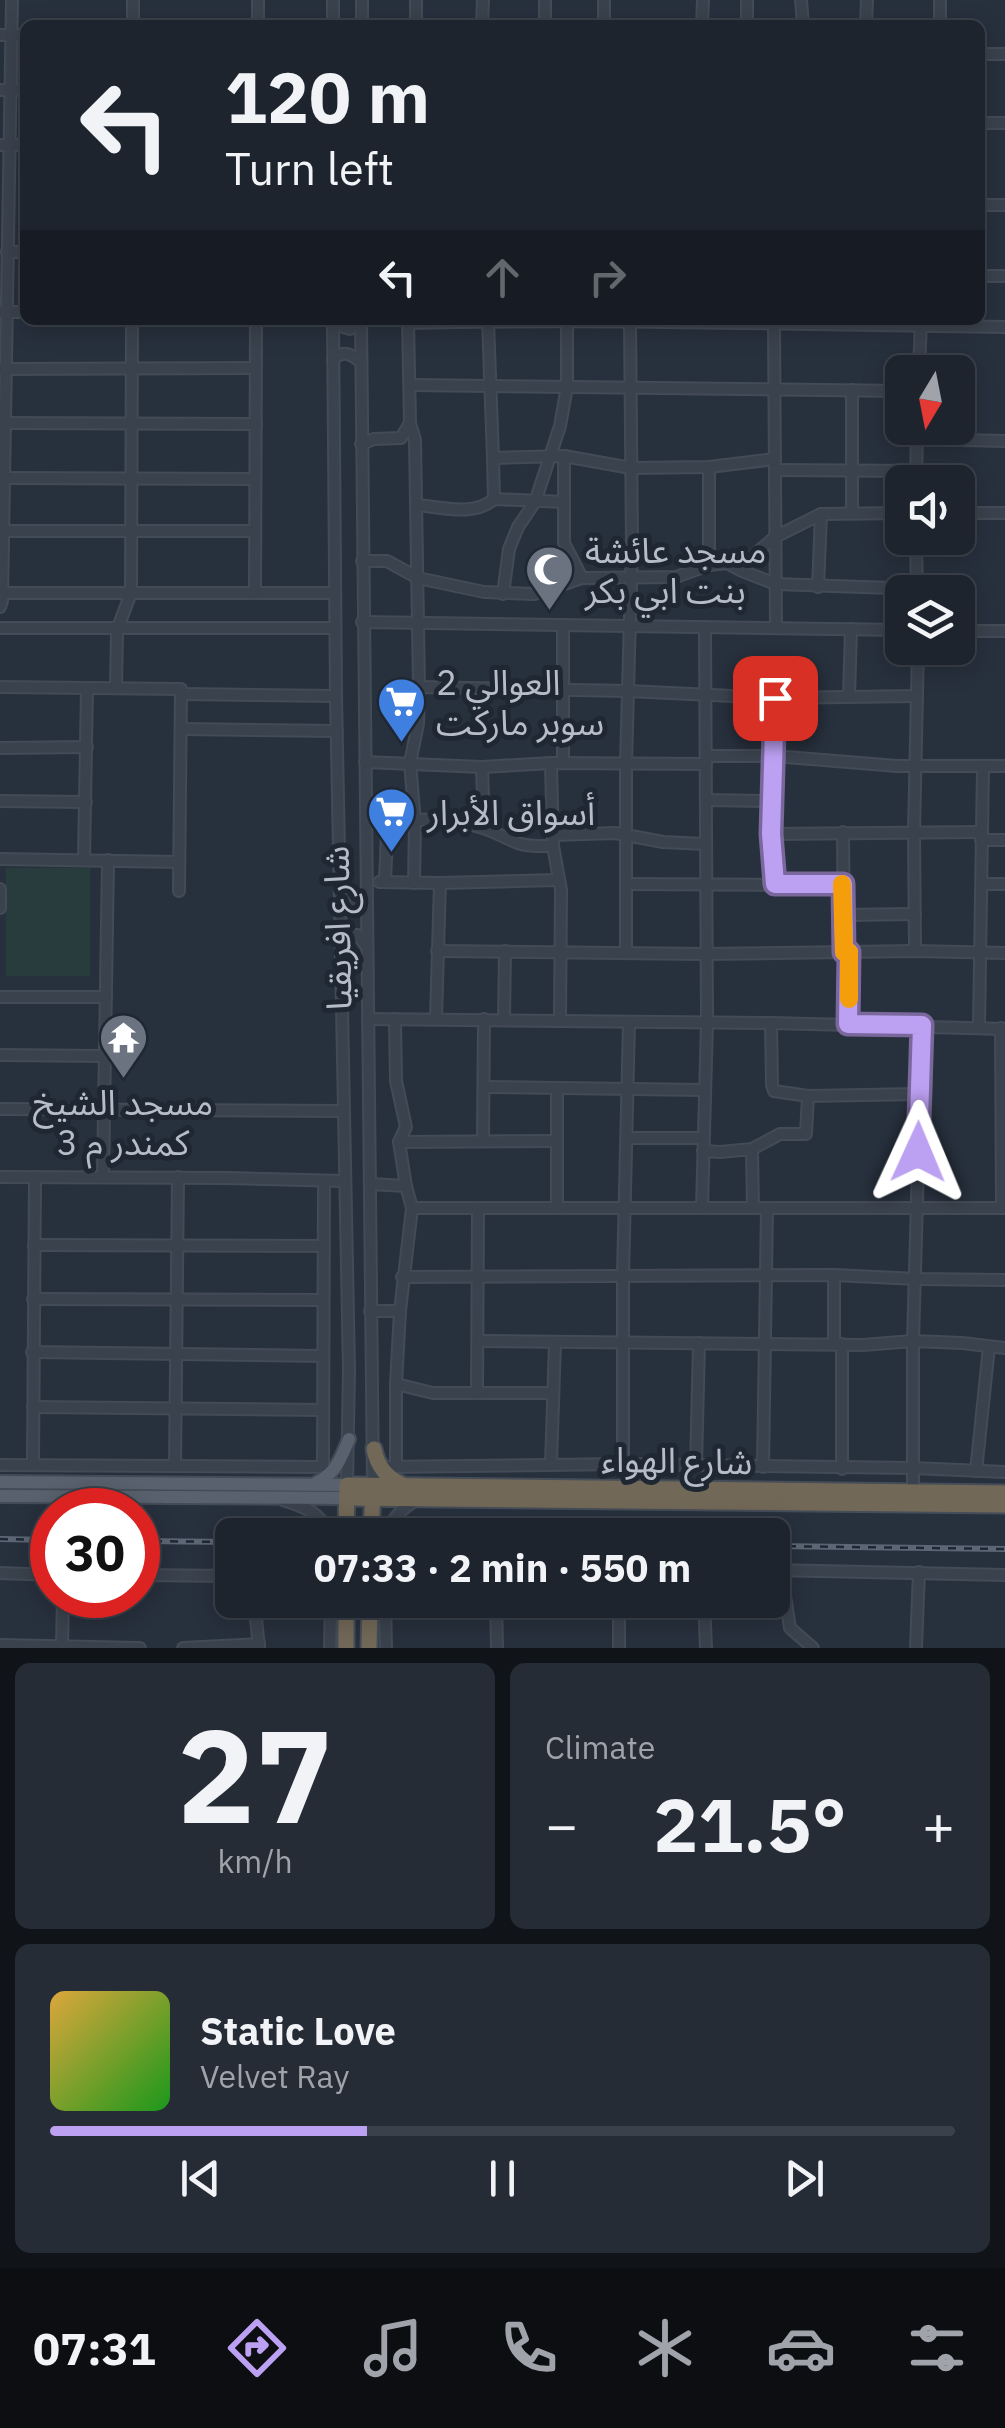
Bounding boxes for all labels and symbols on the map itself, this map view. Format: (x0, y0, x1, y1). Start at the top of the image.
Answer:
north arrow (885, 355, 975, 445)
place label: مسجد عائشة بنت ابي بكر (584, 527, 766, 618)
mosque icon: مسجد عائشة بنت ابي بكر (524, 544, 576, 612)
pin (733, 656, 818, 741)
place label: العوالي 2 سوبر ماركت (436, 659, 604, 745)
supermarket icon: العوالي 2 سوبر ماركت (375, 676, 427, 744)
supermarket icon: أسواق الأبرار (366, 786, 418, 854)
place label: أسواق الأبرار (426, 789, 595, 835)
street label: شارع افريقيا (313, 845, 365, 1011)
temple icon: مسجد الشيخ كمندر م 3 (97, 1012, 149, 1080)
place label: مسجد الشيخ كمندر م 3 (33, 1079, 213, 1169)
position arrow (866, 1100, 970, 1204)
street label: شارع الهواء (601, 1436, 753, 1488)
speed limit sign: 30 (30, 1488, 160, 1618)

